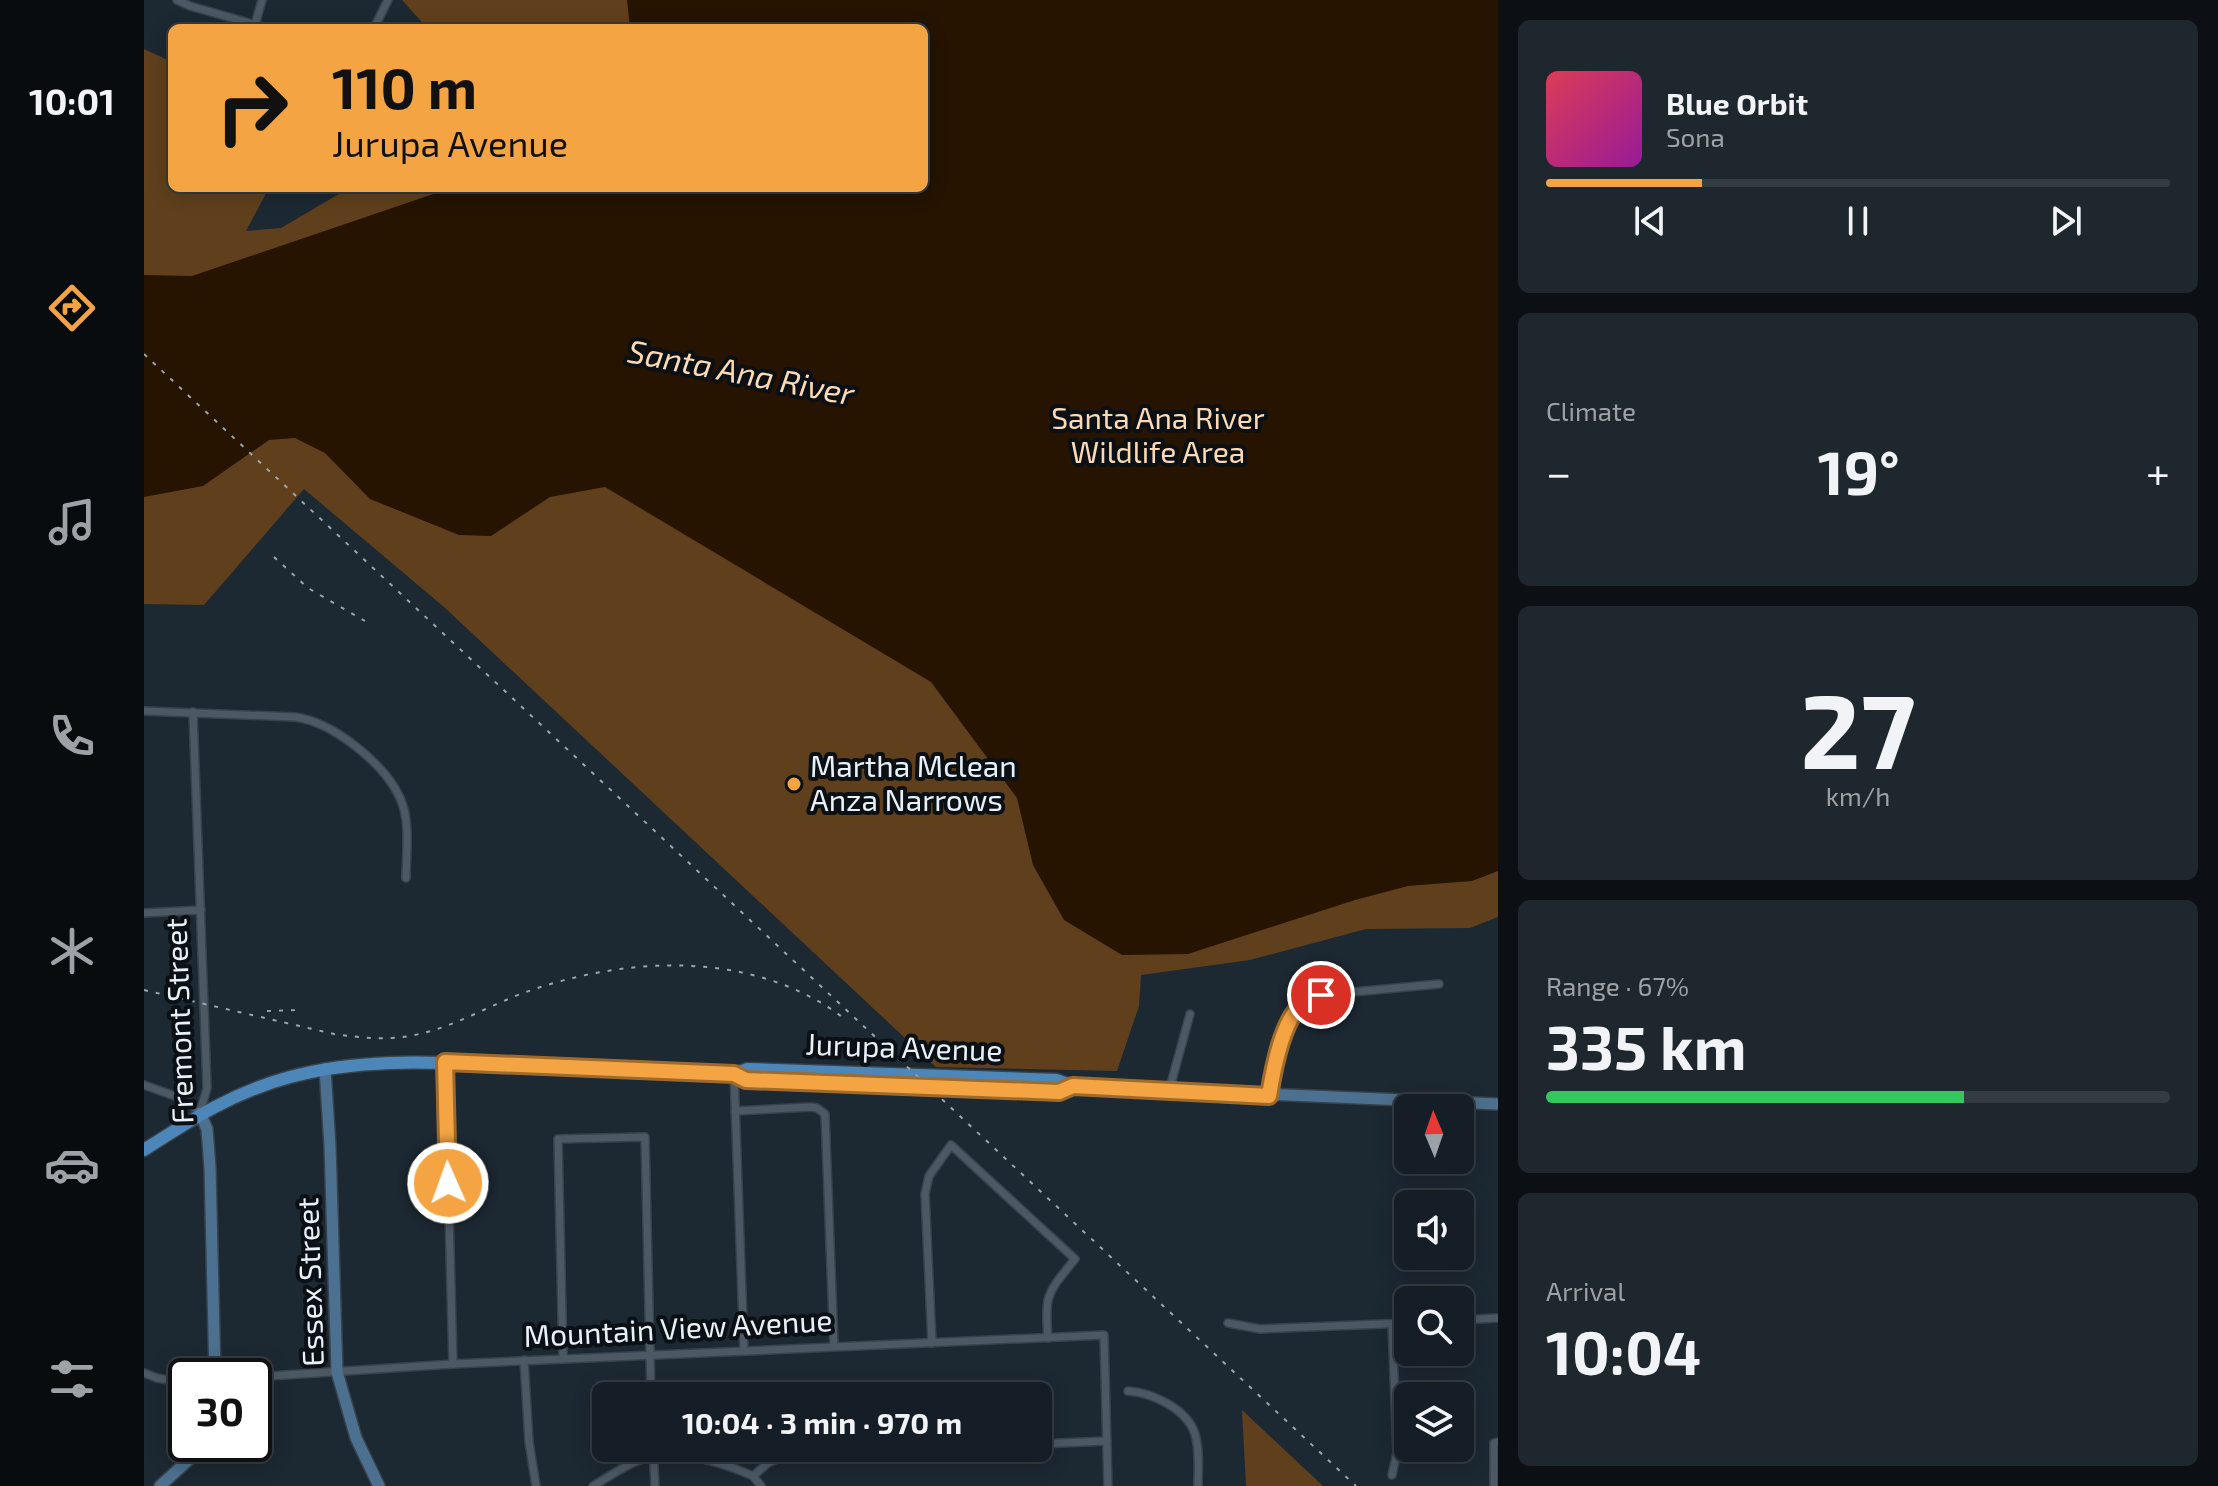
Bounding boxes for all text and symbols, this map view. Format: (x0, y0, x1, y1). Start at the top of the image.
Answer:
text: 110 m (332, 53, 477, 120)
icon: right (200, 56, 304, 160)
text: 10:01 (29, 79, 115, 122)
text: Blue Orbit (1666, 85, 1808, 121)
text: Jurupa Avenue (332, 121, 568, 164)
text: Sona (1666, 121, 1725, 152)
icon: previous (1628, 199, 1672, 243)
icon: pause (1836, 199, 1880, 243)
icon: next (2044, 199, 2088, 243)
icon: directions (44, 280, 100, 336)
water label: Santa Ana River (625, 330, 859, 412)
text: Climate (1546, 395, 1636, 426)
park label: Santa Ana River Wildlife Area (1051, 399, 1265, 469)
text: 19° (1818, 435, 1900, 507)
text: − (1546, 445, 1572, 498)
text: + (2146, 445, 2170, 498)
icon: music (44, 494, 100, 550)
text: 27 (1800, 665, 1916, 790)
icon: phone (44, 708, 100, 764)
place label: Martha Mclean Anza Narrows (810, 747, 1017, 817)
marker: Martha Mclean Anza Narrows (785, 775, 803, 793)
text: km/h (1826, 780, 1890, 811)
street label: Fremont Street (156, 918, 200, 1124)
icon: climate (44, 923, 100, 979)
pin (1287, 961, 1355, 1029)
text: Range · 67% (1546, 970, 1689, 1001)
icon: arrive (1299, 973, 1343, 1017)
text: 335 km (1546, 1010, 1747, 1082)
street label: Jurupa Avenue (805, 1025, 1003, 1067)
north arrow (1394, 1094, 1474, 1174)
map controls (1394, 1094, 1474, 1462)
icon: car (44, 1137, 100, 1193)
position arrow (406, 1141, 490, 1225)
button: sound (1394, 1190, 1474, 1270)
street label: Essex Street (288, 1197, 330, 1367)
text: Arrival (1546, 1275, 1625, 1306)
button: search (1394, 1286, 1474, 1366)
street label: Mountain View Avenue (523, 1301, 833, 1353)
text: 10:04 (1546, 1315, 1701, 1387)
icon: filters (44, 1351, 100, 1407)
speed limit sign: 30 (168, 1358, 272, 1462)
button: layers (1394, 1382, 1474, 1462)
text: 10:04 · 3 min · 970 m (682, 1404, 962, 1440)

